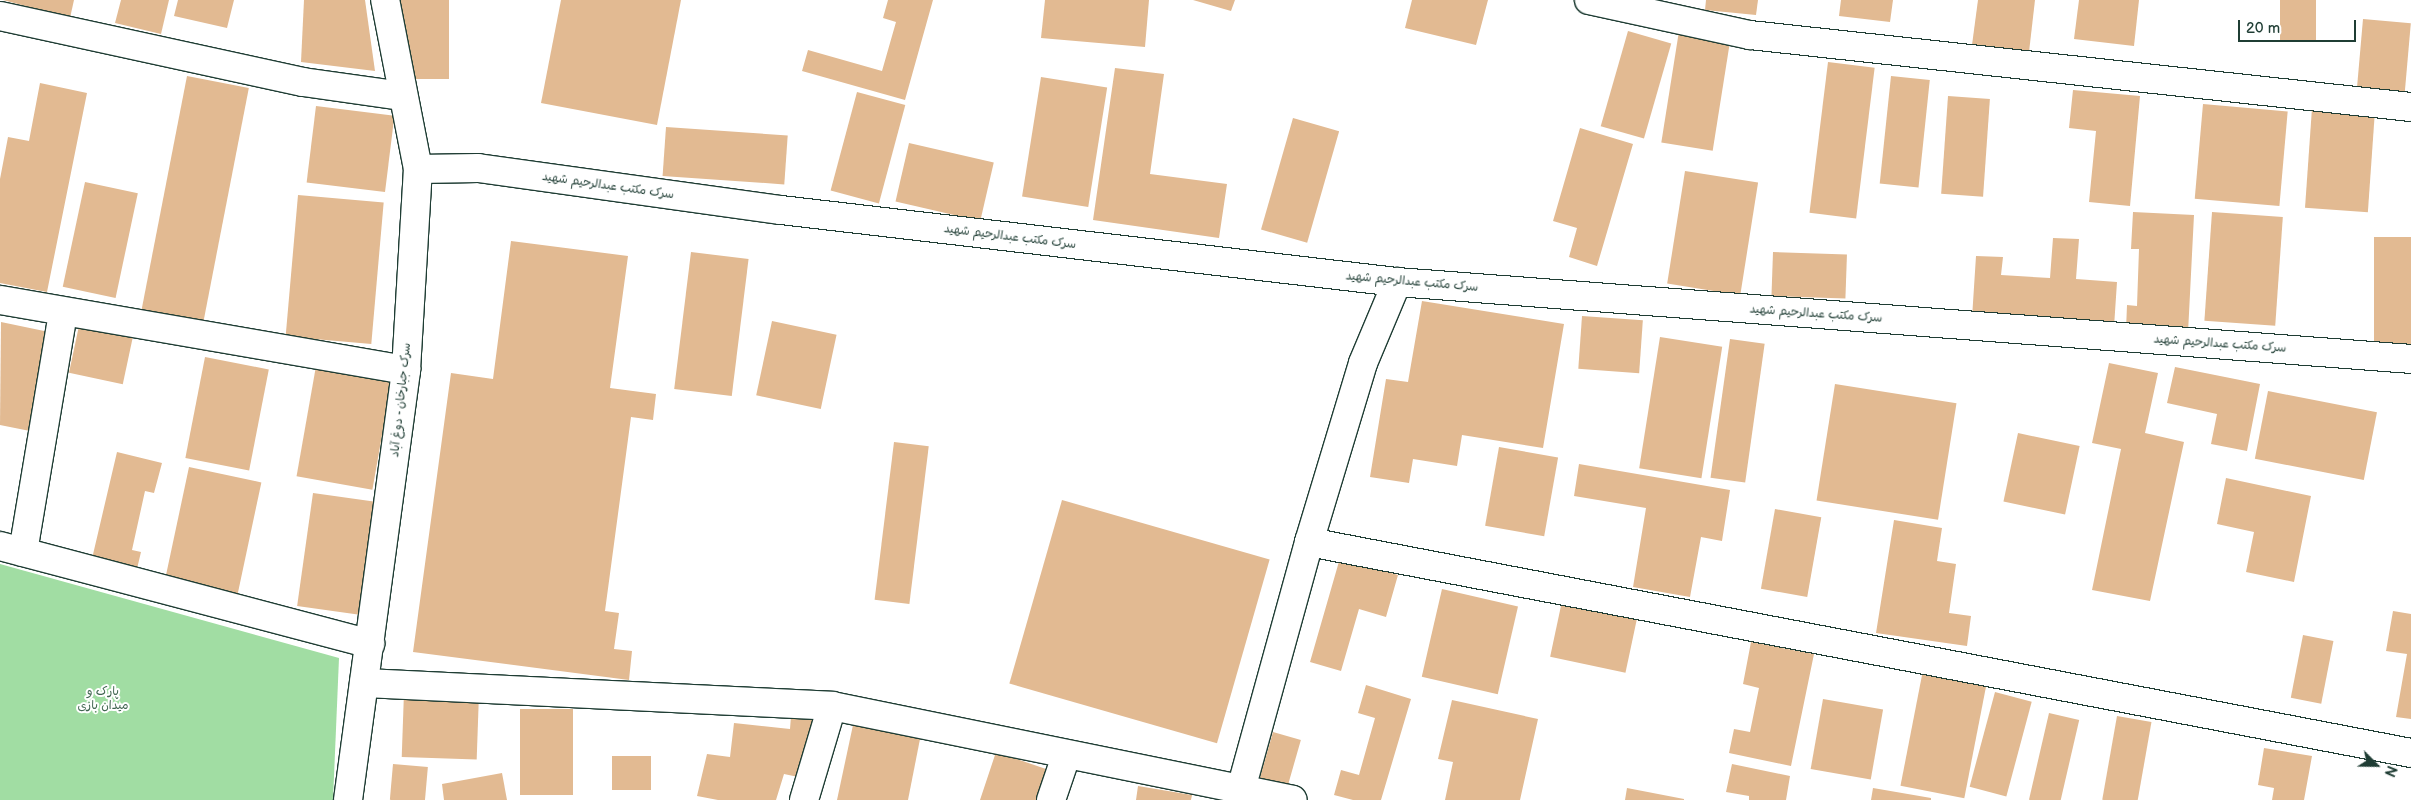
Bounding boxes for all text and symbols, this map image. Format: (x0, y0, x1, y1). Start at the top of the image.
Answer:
scale bar (2241, 10, 2358, 42)
text: 20 m (2246, 19, 2280, 38)
street label: سرک مکتب عبدالرحیم شهید (541, 170, 675, 202)
street label: سرک مکتب عبدالرحیم شهید (943, 222, 1077, 252)
street label: سرک مکتب عبدالرحیم شهید (1345, 269, 1479, 295)
street label: سرک مکتب عبدالرحیم شهید (1749, 302, 1883, 326)
street label: سرک مکتب عبدالرحیم شهید (2153, 332, 2287, 356)
street label: سرک جبارخان - دوغ آباد (388, 342, 414, 458)
park label: پارک و میدان بازی (78, 685, 128, 713)
north arrow (2351, 740, 2401, 790)
text: N (2380, 763, 2400, 779)

